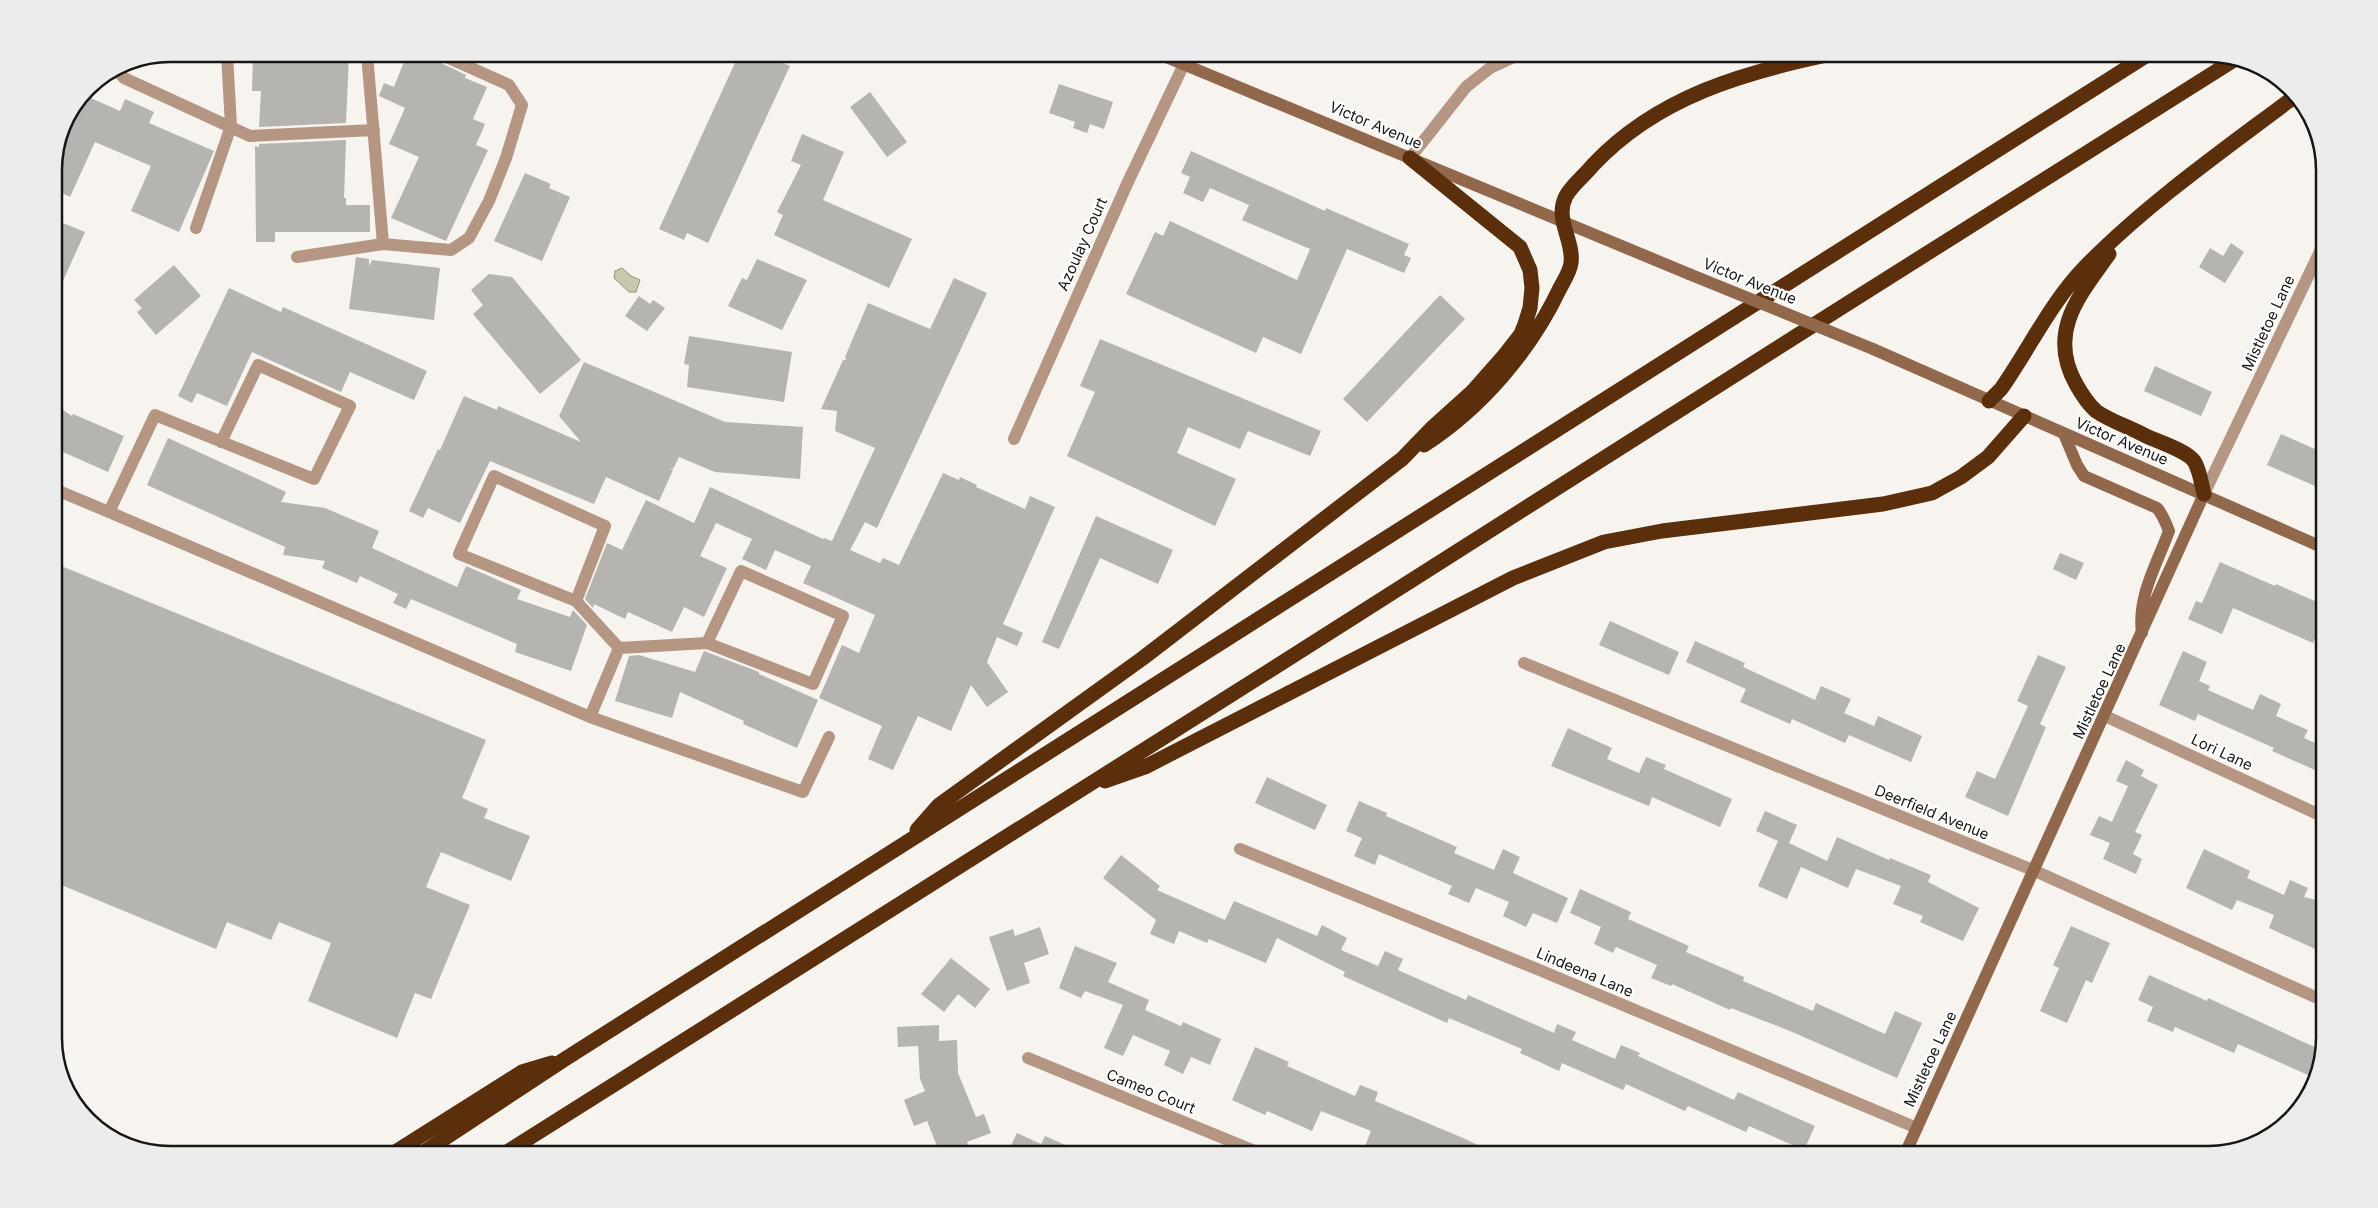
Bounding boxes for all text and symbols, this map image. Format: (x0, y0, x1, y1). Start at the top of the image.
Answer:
street label: Victor Avenue (1327, 97, 1425, 153)
street label: Azoulay Court (1053, 194, 1111, 294)
street label: Victor Avenue (1701, 254, 1799, 308)
street label: Mistletoe Lane (2237, 272, 2299, 374)
street label: Victor Avenue (2073, 413, 2171, 469)
street label: Mistletoe Lane (2068, 640, 2130, 742)
street label: Lori Lane (2188, 729, 2256, 775)
street label: Deerfield Avenue (1872, 780, 1992, 844)
street label: Lindeena Lane (1534, 943, 1636, 1001)
street label: Mistletoe Lane (1899, 1008, 1961, 1110)
street label: Cameo Court (1104, 1065, 1198, 1117)

